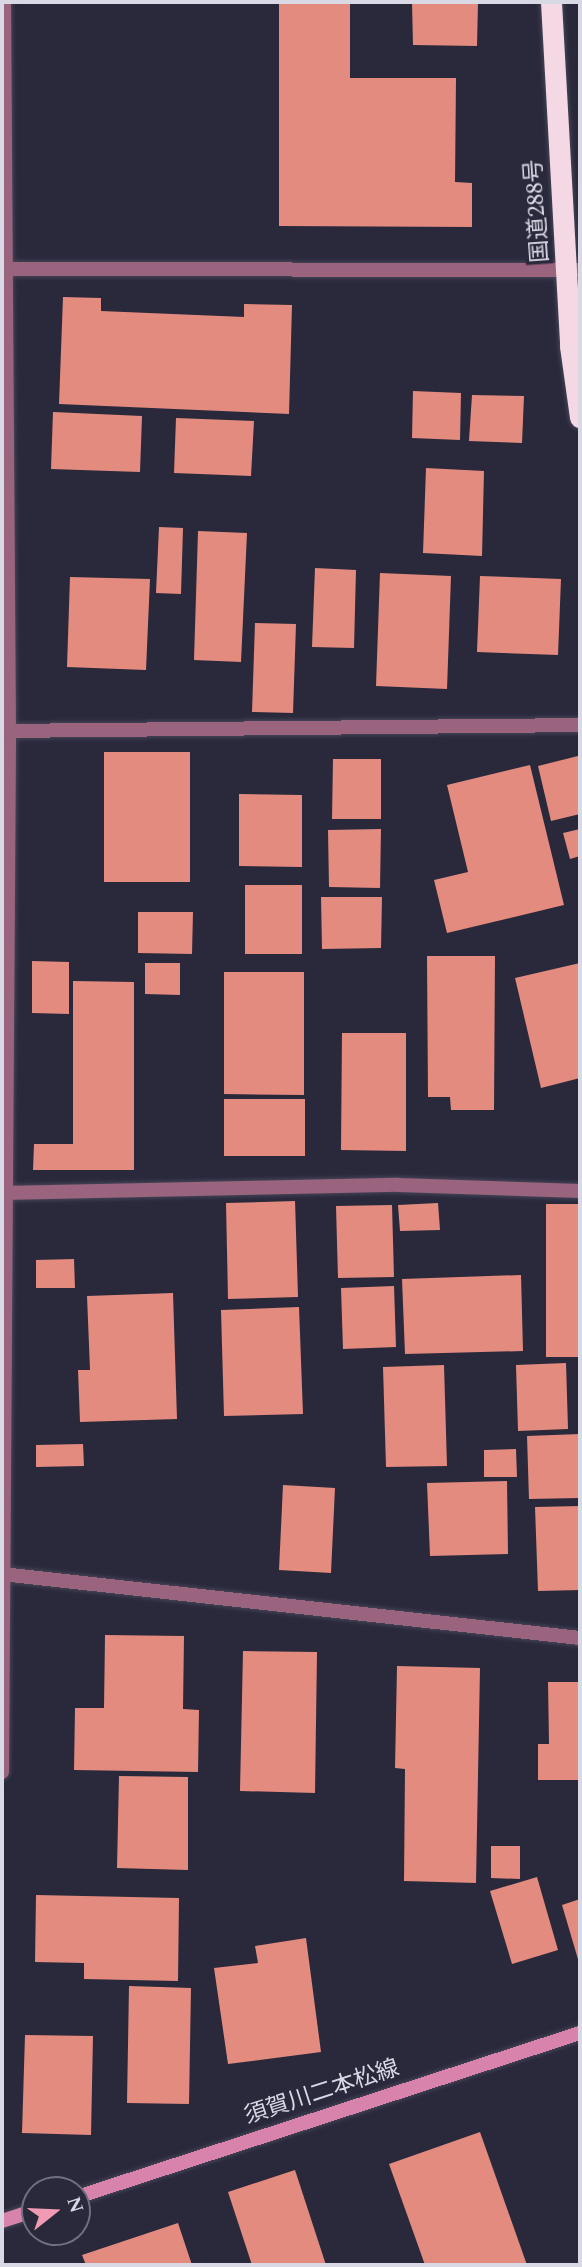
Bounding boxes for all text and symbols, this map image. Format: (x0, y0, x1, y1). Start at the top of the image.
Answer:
street label: 国道288号 (521, 158, 555, 264)
street label: 須賀川二本松線 (241, 2055, 403, 2131)
north arrow (21, 2176, 91, 2246)
text: N (58, 2193, 91, 2217)

